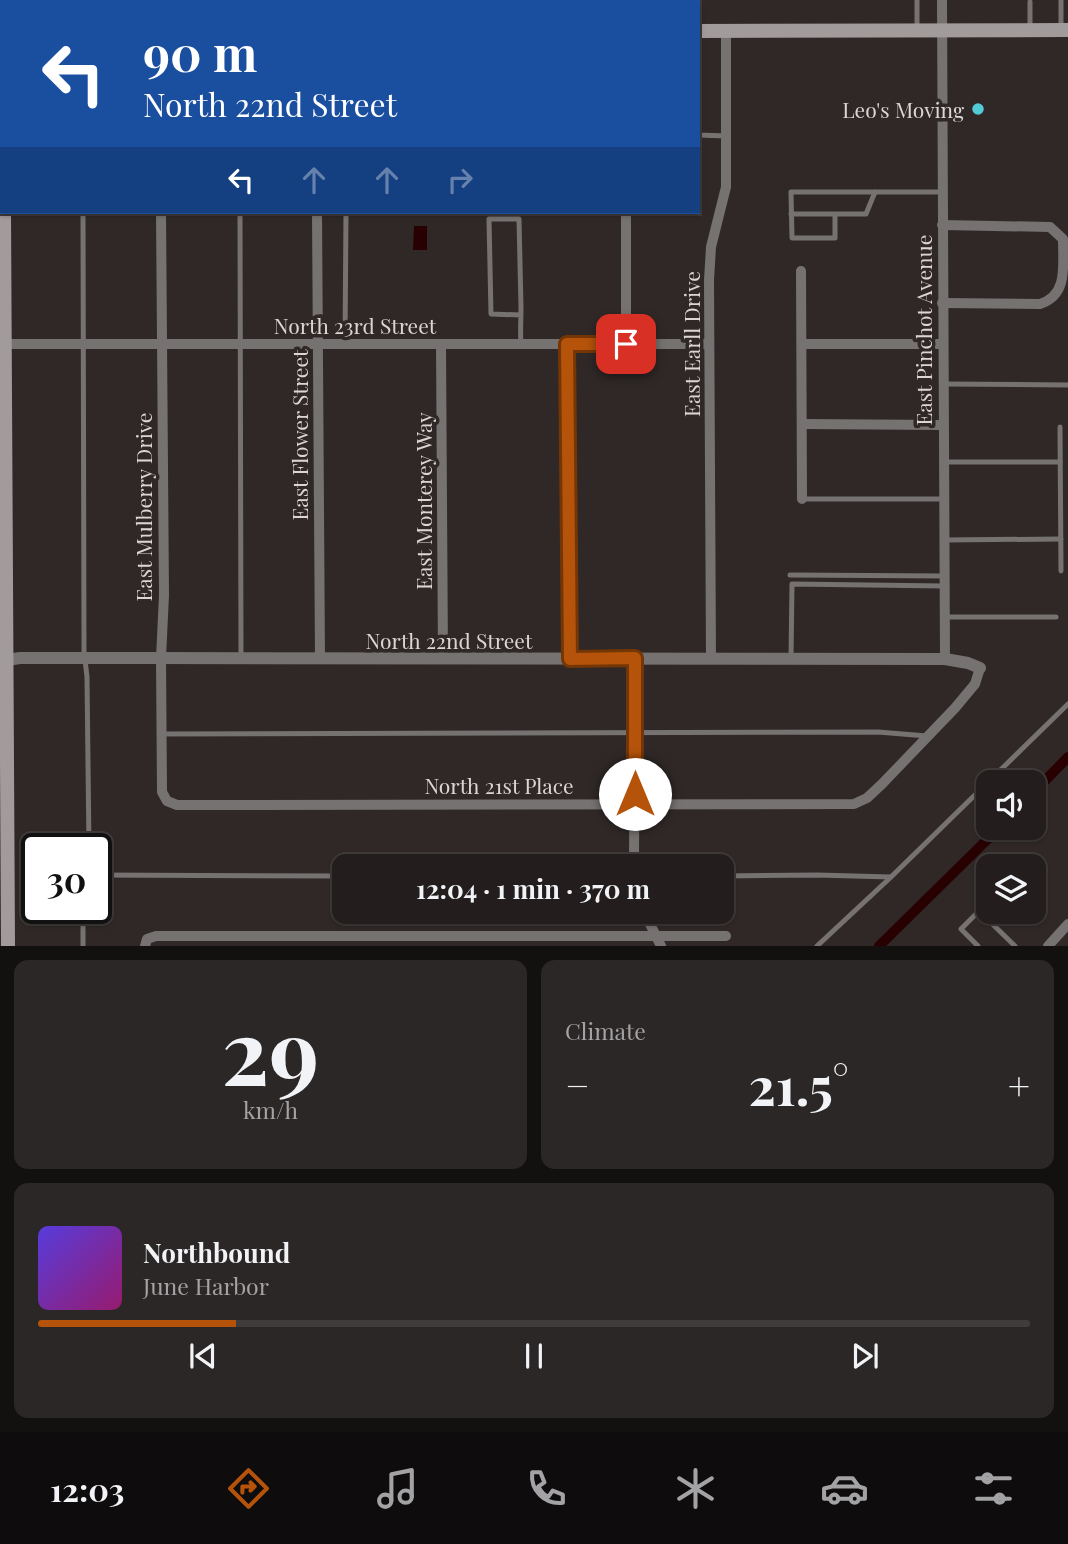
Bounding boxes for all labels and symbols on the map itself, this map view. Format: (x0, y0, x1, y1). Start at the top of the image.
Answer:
place label: Leo's Moving (842, 95, 964, 123)
marker: Leo's Moving (970, 101, 986, 117)
street label: East Pinchot Avenue (909, 235, 937, 425)
street label: East Earll Drive (677, 271, 705, 417)
street label: North 23rd Street (274, 311, 437, 339)
pin (596, 314, 656, 374)
street label: East Flower Street (285, 349, 313, 521)
street label: East Monterey Way (409, 412, 437, 590)
street label: East Mulberry Drive (129, 413, 157, 602)
street label: North 22nd Street (366, 626, 533, 654)
position arrow (598, 757, 672, 831)
street label: North 21st Place (424, 771, 574, 799)
speed limit sign: 30 (21, 833, 112, 924)

